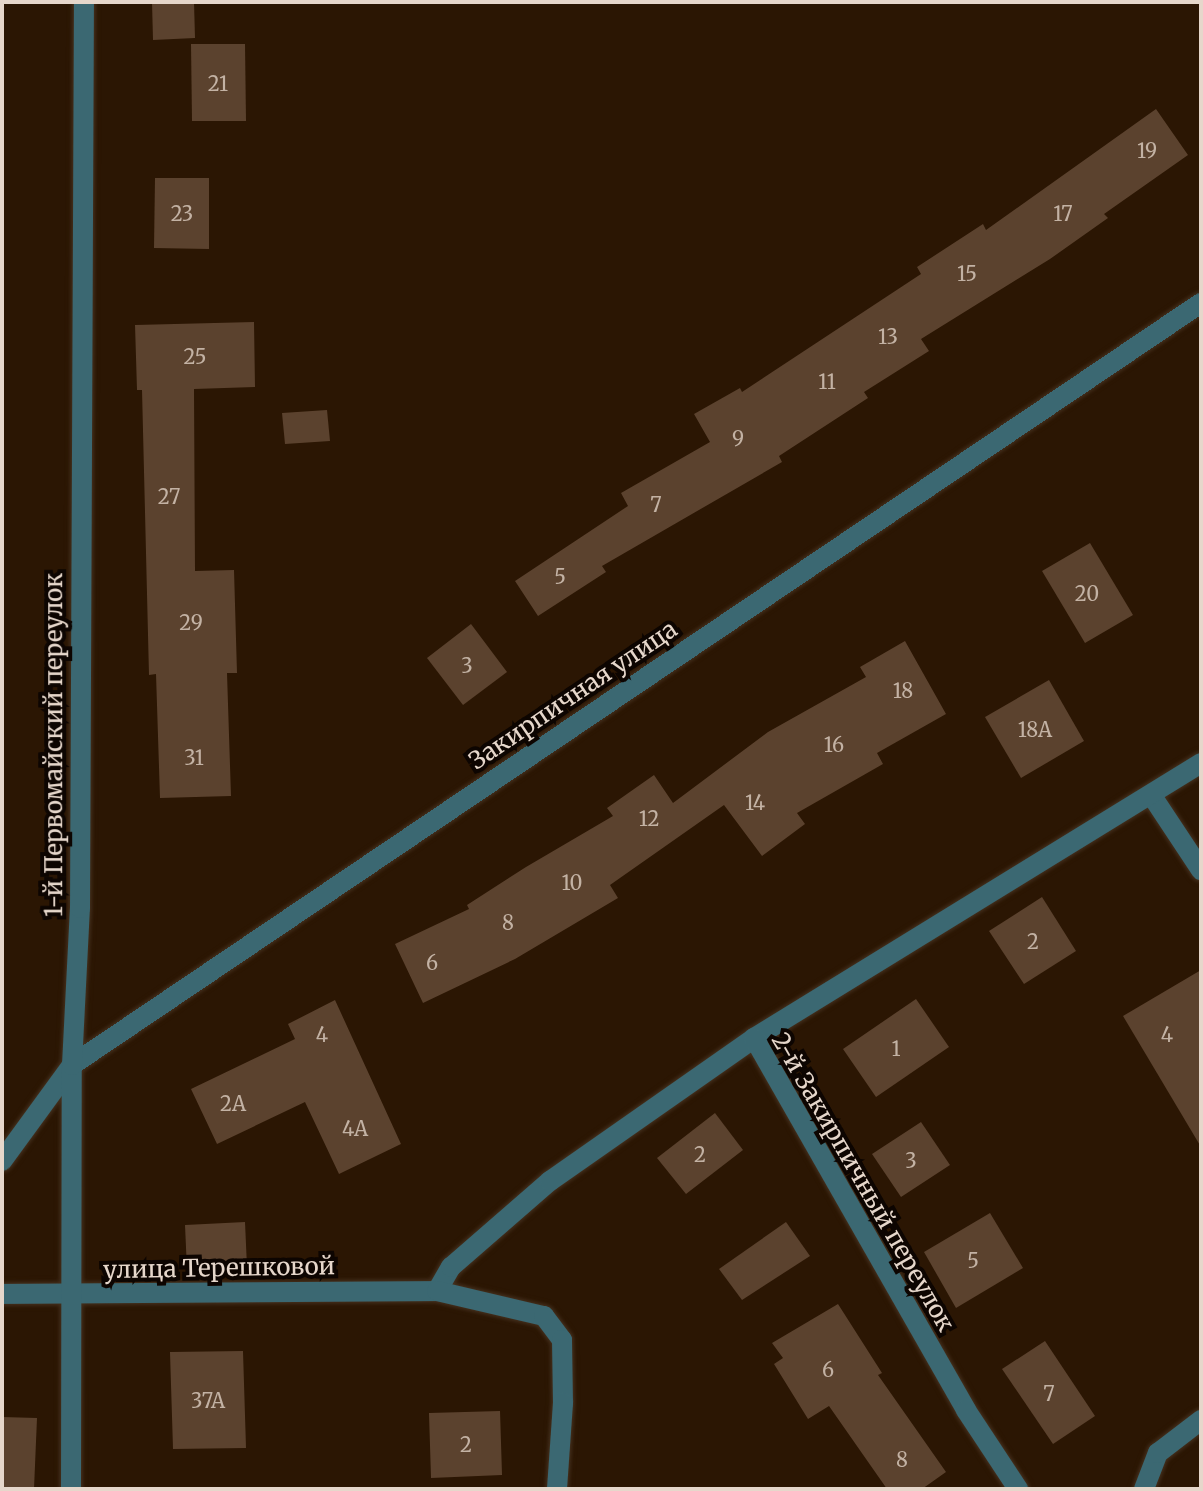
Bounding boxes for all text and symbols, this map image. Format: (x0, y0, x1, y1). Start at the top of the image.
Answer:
house number: 21 (208, 71, 228, 95)
house number: 19 (1137, 138, 1157, 162)
house number: 23 (171, 201, 193, 225)
house number: 17 (1053, 201, 1073, 225)
house number: 15 (957, 261, 977, 285)
house number: 13 (878, 324, 898, 348)
house number: 25 (184, 344, 206, 368)
house number: 11 (818, 369, 836, 393)
house number: 9 (732, 426, 744, 450)
house number: 27 (158, 484, 180, 508)
house number: 7 (650, 492, 662, 516)
house number: 5 (554, 564, 566, 588)
street label: 1-й Первомайский переулок (40, 573, 68, 917)
house number: 20 (1075, 581, 1099, 605)
house number: 29 (179, 610, 203, 634)
street label: Закирпичная улица (464, 615, 682, 775)
house number: 3 (461, 653, 473, 677)
house number: 18 (893, 678, 913, 702)
house number: 18А (1018, 717, 1052, 741)
house number: 16 (824, 732, 844, 756)
house number: 31 (184, 745, 204, 769)
house number: 14 (745, 790, 765, 814)
house number: 12 (639, 806, 659, 830)
house number: 10 (561, 870, 583, 894)
house number: 8 (502, 910, 514, 934)
house number: 2 (1027, 929, 1039, 953)
house number: 6 (426, 950, 438, 974)
house number: 4 (316, 1022, 328, 1046)
house number: 4 (1161, 1022, 1173, 1046)
street label: 2-й Закирпичный переулок (766, 1028, 960, 1336)
house number: 1 (891, 1036, 901, 1060)
house number: 2А (220, 1091, 246, 1115)
house number: 4А (342, 1116, 368, 1140)
house number: 2 (694, 1142, 706, 1166)
house number: 3 (905, 1148, 917, 1172)
house number: 5 (967, 1248, 979, 1272)
street label: улица Терешковой (103, 1252, 335, 1284)
house number: 6 (822, 1357, 834, 1381)
house number: 7 (1043, 1381, 1055, 1405)
house number: 37А (191, 1388, 225, 1412)
house number: 2 (460, 1432, 472, 1456)
house number: 8 (896, 1447, 908, 1471)

